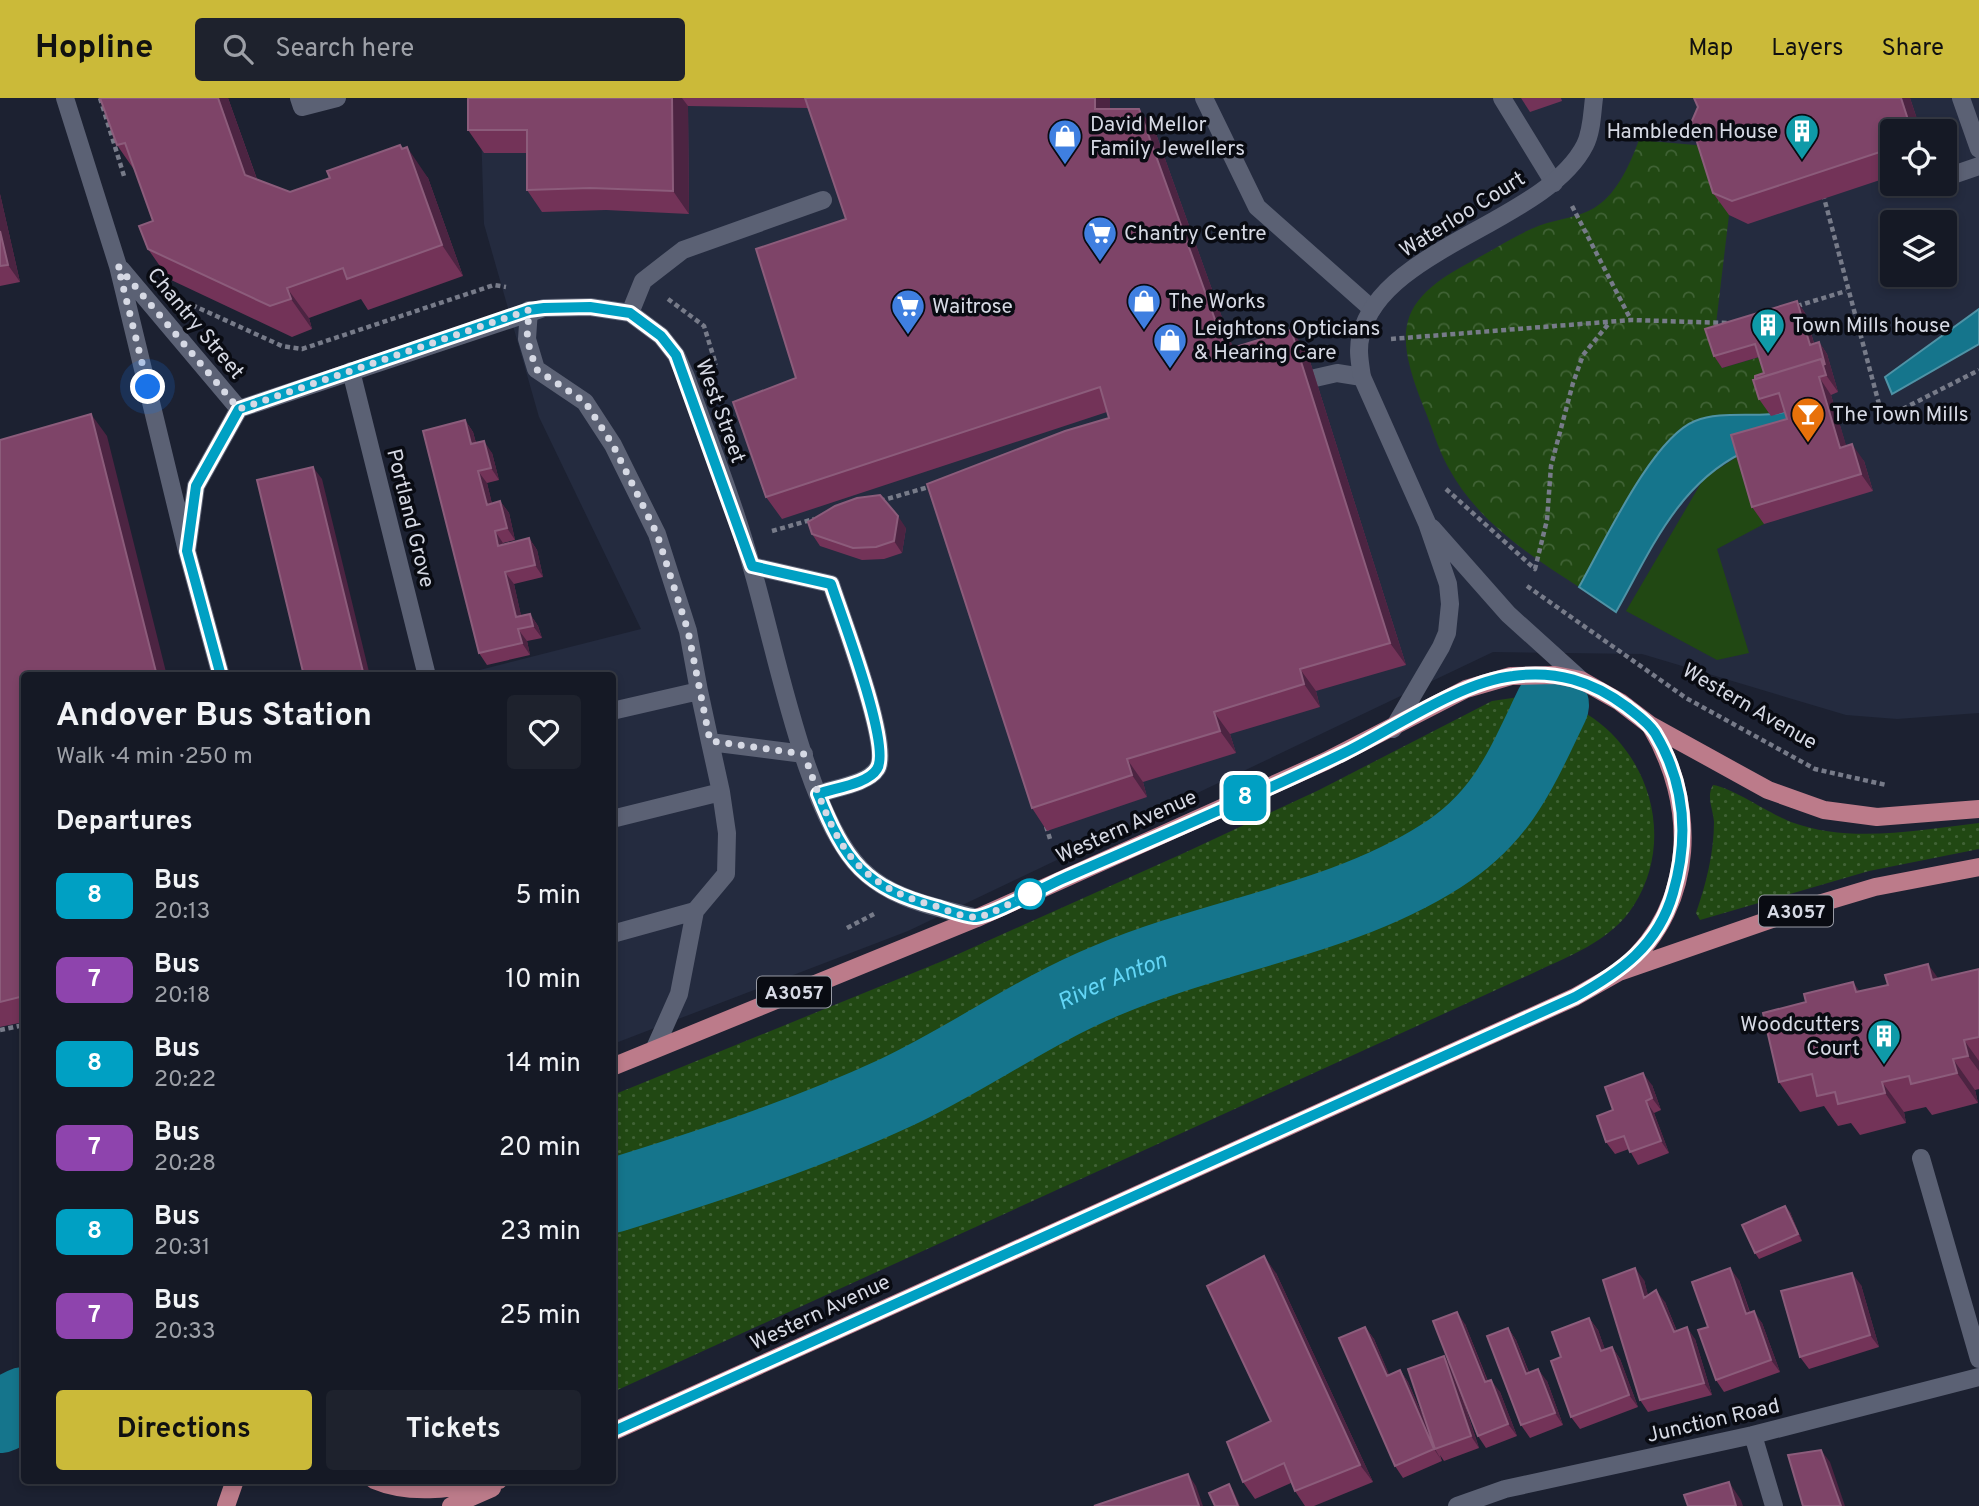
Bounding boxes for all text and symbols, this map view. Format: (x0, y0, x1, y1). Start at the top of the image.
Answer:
search box (195, 18, 685, 81)
text: Hopline (35, 28, 153, 70)
icon: search (219, 30, 257, 68)
text: Search here (275, 33, 414, 66)
text: Map (1688, 34, 1733, 64)
text: Layers (1771, 34, 1843, 64)
text: Share (1881, 34, 1944, 64)
place label: David Mellor Family Jewellers (1090, 112, 1245, 163)
building icon: Hambleden House (1783, 112, 1821, 161)
shop icon: David Mellor Family Jewellers (1046, 117, 1084, 166)
place label: Hambleden House (1607, 119, 1778, 146)
map controls (1880, 119, 1957, 287)
button: locate (1880, 119, 1957, 196)
street label: Waterloo Court (1395, 166, 1531, 265)
button: layers (1880, 210, 1957, 287)
supermarket icon: Chantry Centre (1081, 214, 1119, 263)
place label: Chantry Centre (1124, 221, 1267, 248)
street label: Chantry Street (140, 263, 249, 385)
shop icon: The Works (1125, 282, 1163, 331)
supermarket icon: Waitrose (889, 287, 927, 336)
place label: The Works (1168, 289, 1266, 316)
place label: Waitrose (932, 294, 1013, 321)
building icon: Town Mills house (1749, 306, 1787, 355)
place label: Town Mills house (1792, 313, 1950, 340)
place label: Leightons Opticians & Hearing Care (1194, 316, 1380, 367)
shop icon: Leightons Opticians & Hearing Care (1151, 321, 1189, 370)
street label: West Street (688, 356, 751, 467)
your location (130, 369, 165, 404)
bar icon: The Town Mills (1789, 395, 1827, 444)
place label: The Town Mills (1832, 402, 1968, 429)
street label: Portland Grove (379, 446, 440, 591)
street label: Western Avenue (1677, 658, 1822, 757)
button: heart (507, 695, 581, 769)
text: Andover Bus Station (56, 696, 372, 738)
text: Walk · 4 min · 250 m (56, 743, 253, 772)
line badge: 8 (1222, 775, 1268, 821)
text: 8 (1237, 783, 1253, 813)
street label: Western Avenue (1052, 784, 1201, 870)
text: Departures (56, 806, 193, 839)
text: Bus (154, 865, 200, 898)
unlabelled marker (1015, 879, 1045, 909)
text: 5 min (515, 880, 581, 913)
text: 8 (87, 881, 102, 911)
road number: A3057 (1759, 896, 1833, 926)
text: 20:13 (154, 898, 210, 927)
water label: River Anton (1053, 947, 1171, 1018)
text: Bus (154, 949, 200, 982)
text: 10 min (505, 964, 581, 997)
text: 7 (88, 965, 101, 995)
road number: A3057 (757, 976, 831, 1007)
text: 20:18 (154, 982, 211, 1011)
place label: Woodcutters Court (1740, 1012, 1860, 1063)
building icon: Woodcutters Court (1865, 1017, 1903, 1066)
text: Bus (154, 1033, 200, 1066)
text: 14 min (506, 1048, 581, 1081)
text: 8 (87, 1049, 102, 1079)
text: 20:22 (154, 1066, 216, 1095)
text: Bus (154, 1117, 200, 1150)
text: 20 min (499, 1132, 581, 1165)
text: 7 (88, 1133, 101, 1163)
text: 20:28 (154, 1150, 216, 1179)
text: Bus (154, 1201, 200, 1234)
text: 23 min (500, 1216, 581, 1249)
text: 8 (87, 1217, 102, 1247)
text: 20:31 (154, 1234, 210, 1263)
street label: Western Avenue (746, 1269, 895, 1358)
text: Bus (154, 1285, 200, 1318)
text: 25 min (500, 1300, 581, 1333)
text: 7 (88, 1301, 101, 1331)
text: 20:33 (154, 1318, 216, 1347)
button: Directions (56, 1390, 312, 1470)
button: Tickets (326, 1390, 581, 1470)
street label: Junction Road (1644, 1393, 1782, 1450)

